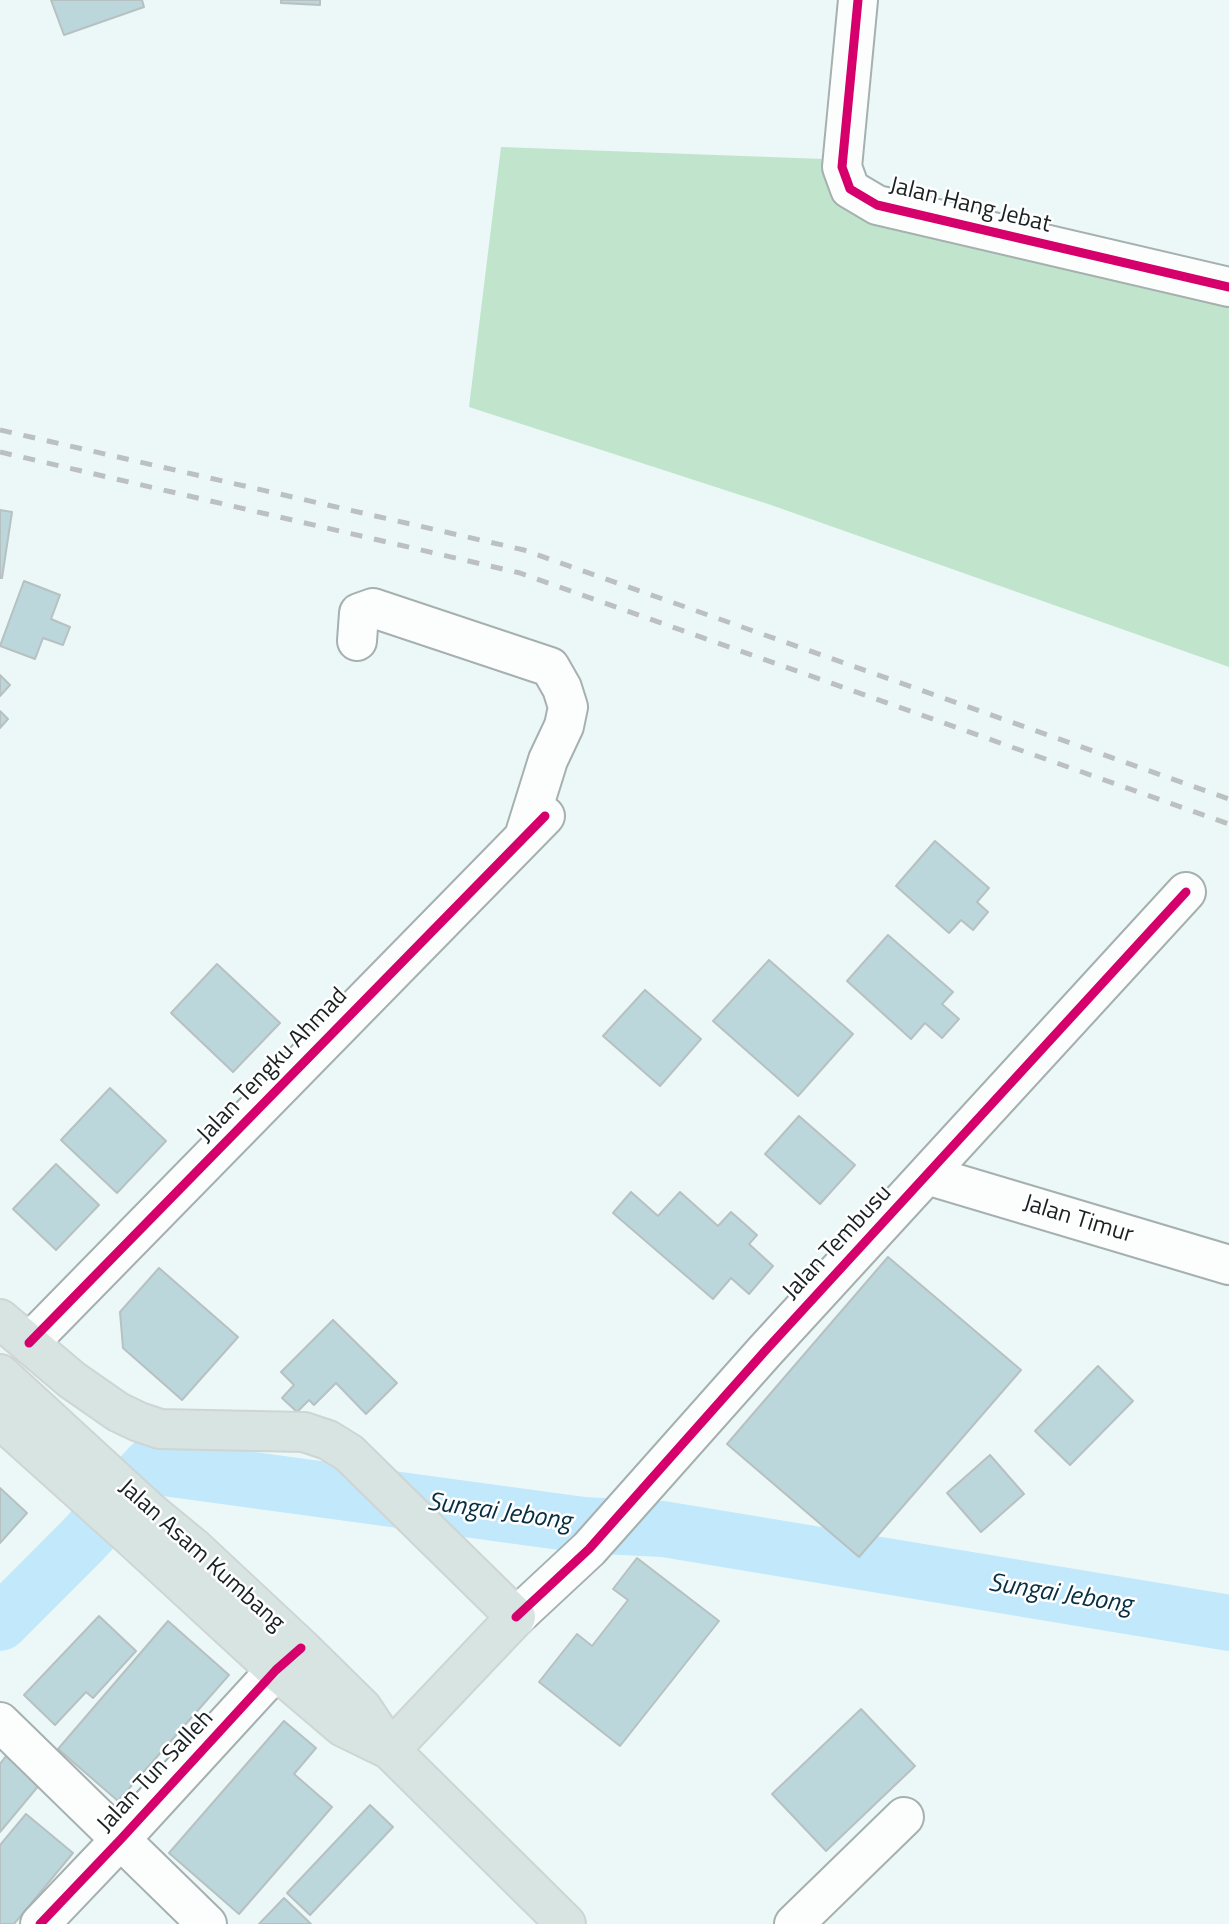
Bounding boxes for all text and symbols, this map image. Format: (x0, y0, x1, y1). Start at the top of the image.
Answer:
street label: Jalan Hang Jebat (886, 172, 1054, 240)
street label: Jalan Tengku Ahmad (192, 983, 354, 1149)
street label: Jalan Tembusu (777, 1180, 899, 1306)
street label: Jalan Timur (1019, 1190, 1137, 1250)
street label: Jalan Asam Kumbang (112, 1474, 290, 1638)
water label: Sungai Jebong (425, 1487, 573, 1539)
water label: Sungai Jebong (986, 1568, 1134, 1622)
street label: Jalan Tun Salleh (92, 1705, 220, 1839)

